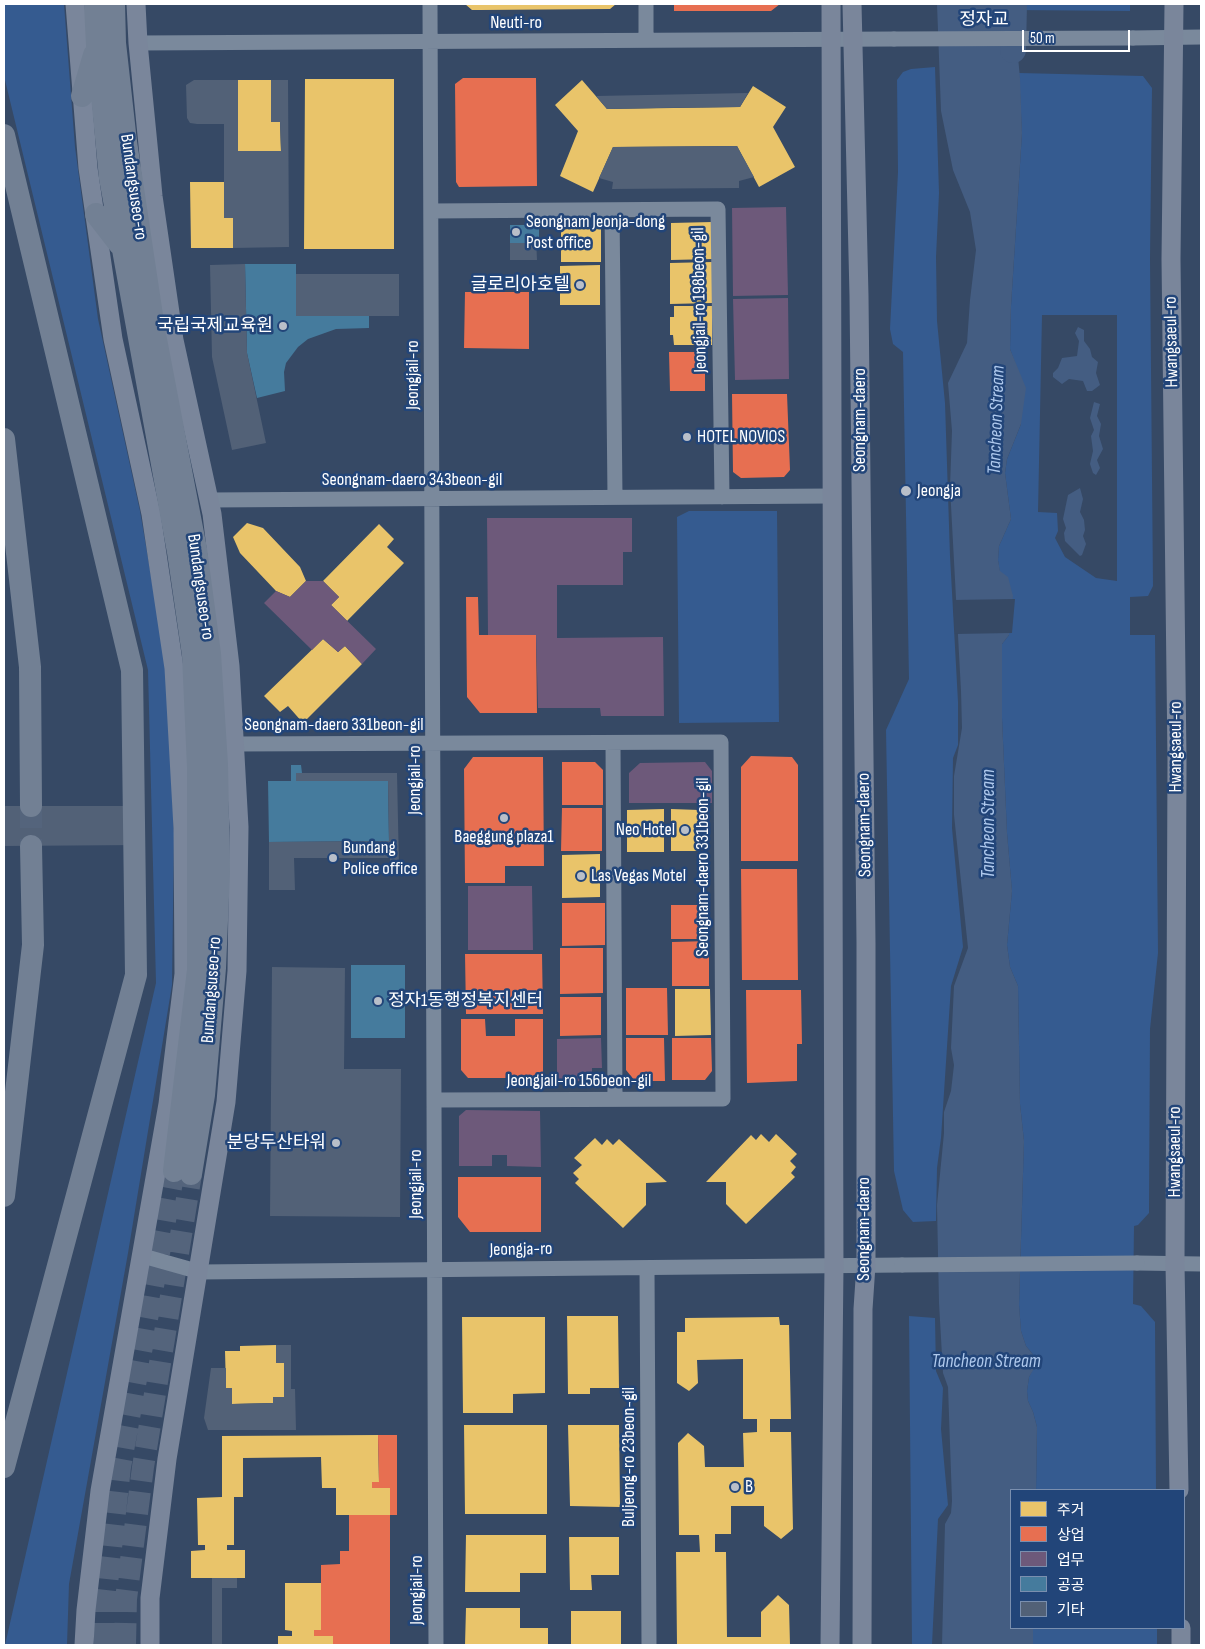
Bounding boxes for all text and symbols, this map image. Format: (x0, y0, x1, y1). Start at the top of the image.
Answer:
street label: 정자교 (959, 9, 1009, 31)
street label: Neuti-ro (490, 12, 542, 34)
scale bar (1025, 20, 1132, 52)
text: 50 m (1030, 29, 1055, 48)
street label: Bundangsuseo-ro (115, 133, 151, 241)
place label: Seongnam Jeonja-dong Post office (526, 211, 665, 253)
marker: Seongnam Jeonja-dong Post office (510, 226, 522, 238)
street label: Jeongjail-ro 198beon-gil (688, 227, 712, 373)
place label: 글로리아호텔 (471, 274, 570, 296)
marker: 글로리아호텔 (574, 279, 586, 291)
street label: Hwangsaeul-ro (1160, 296, 1184, 388)
place label: 국립국제교육원 (157, 315, 273, 337)
marker: 국립국제교육원 (277, 320, 289, 332)
street label: Jeongjail-ro (402, 340, 424, 410)
water label: Tancheon Stream (984, 365, 1010, 475)
street label: Seongnam-daero (849, 368, 871, 472)
place label: HOTEL NOVIOS (697, 426, 785, 448)
marker: HOTEL NOVIOS (681, 431, 693, 443)
street label: Seongnam-daero 343beon-gil (322, 469, 502, 491)
place label: Jeongja (917, 480, 961, 502)
marker: Jeongja (899, 484, 913, 498)
street label: Bundangsuseo-ro (182, 533, 218, 641)
street label: Hwangsaeul-ro (1165, 701, 1187, 793)
street label: Seongnam-daero 331beon-gil (244, 714, 424, 736)
street label: Jeongjail-ro (404, 745, 426, 815)
water label: Tancheon Stream (978, 769, 1000, 879)
street label: Seongnam-daero (853, 773, 877, 877)
street label: Seongnam-daero 331beon-gil (692, 777, 714, 957)
marker: Baeggung plaza1 (498, 812, 510, 824)
place label: Neo Hotel (616, 819, 675, 841)
marker: Neo Hotel (679, 824, 691, 836)
place label: Baeggung plaza1 (454, 826, 554, 848)
place label: Bundang Police office (343, 837, 418, 880)
marker: Bundang Police office (327, 852, 339, 864)
place label: Las Vegas Motel (591, 865, 686, 887)
marker: Las Vegas Motel (575, 870, 587, 882)
street label: Bundangsuseo-ro (198, 936, 226, 1044)
place label: 정자1동행정복지센터 (388, 990, 543, 1012)
marker: 정자1동행정복지센터 (372, 995, 384, 1007)
street label: Jeongjail-ro 156beon-gil (507, 1070, 651, 1092)
street label: Hwangsaeul-ro (1164, 1106, 1186, 1198)
place label: 분당두산타워 (227, 1132, 326, 1154)
marker: 분당두산타워 (330, 1137, 342, 1149)
street label: Jeongjail-ro (405, 1149, 427, 1219)
street label: Seongnam-daero (853, 1177, 875, 1281)
street label: Jeongja-ro (489, 1239, 553, 1261)
water label: Tancheon Stream (931, 1351, 1041, 1373)
street label: Buljeong-ro 23beon-gil (618, 1387, 640, 1527)
place label: B (745, 1476, 753, 1498)
marker: B (729, 1481, 741, 1493)
legend (1010, 1489, 1185, 1629)
text: 주거 (1057, 1501, 1085, 1520)
text: 상업 (1057, 1526, 1085, 1545)
text: 업무 (1057, 1551, 1085, 1570)
street label: Jeongjail-ro (406, 1555, 428, 1625)
text: 공공 (1057, 1576, 1085, 1595)
text: 기타 (1057, 1601, 1085, 1620)

